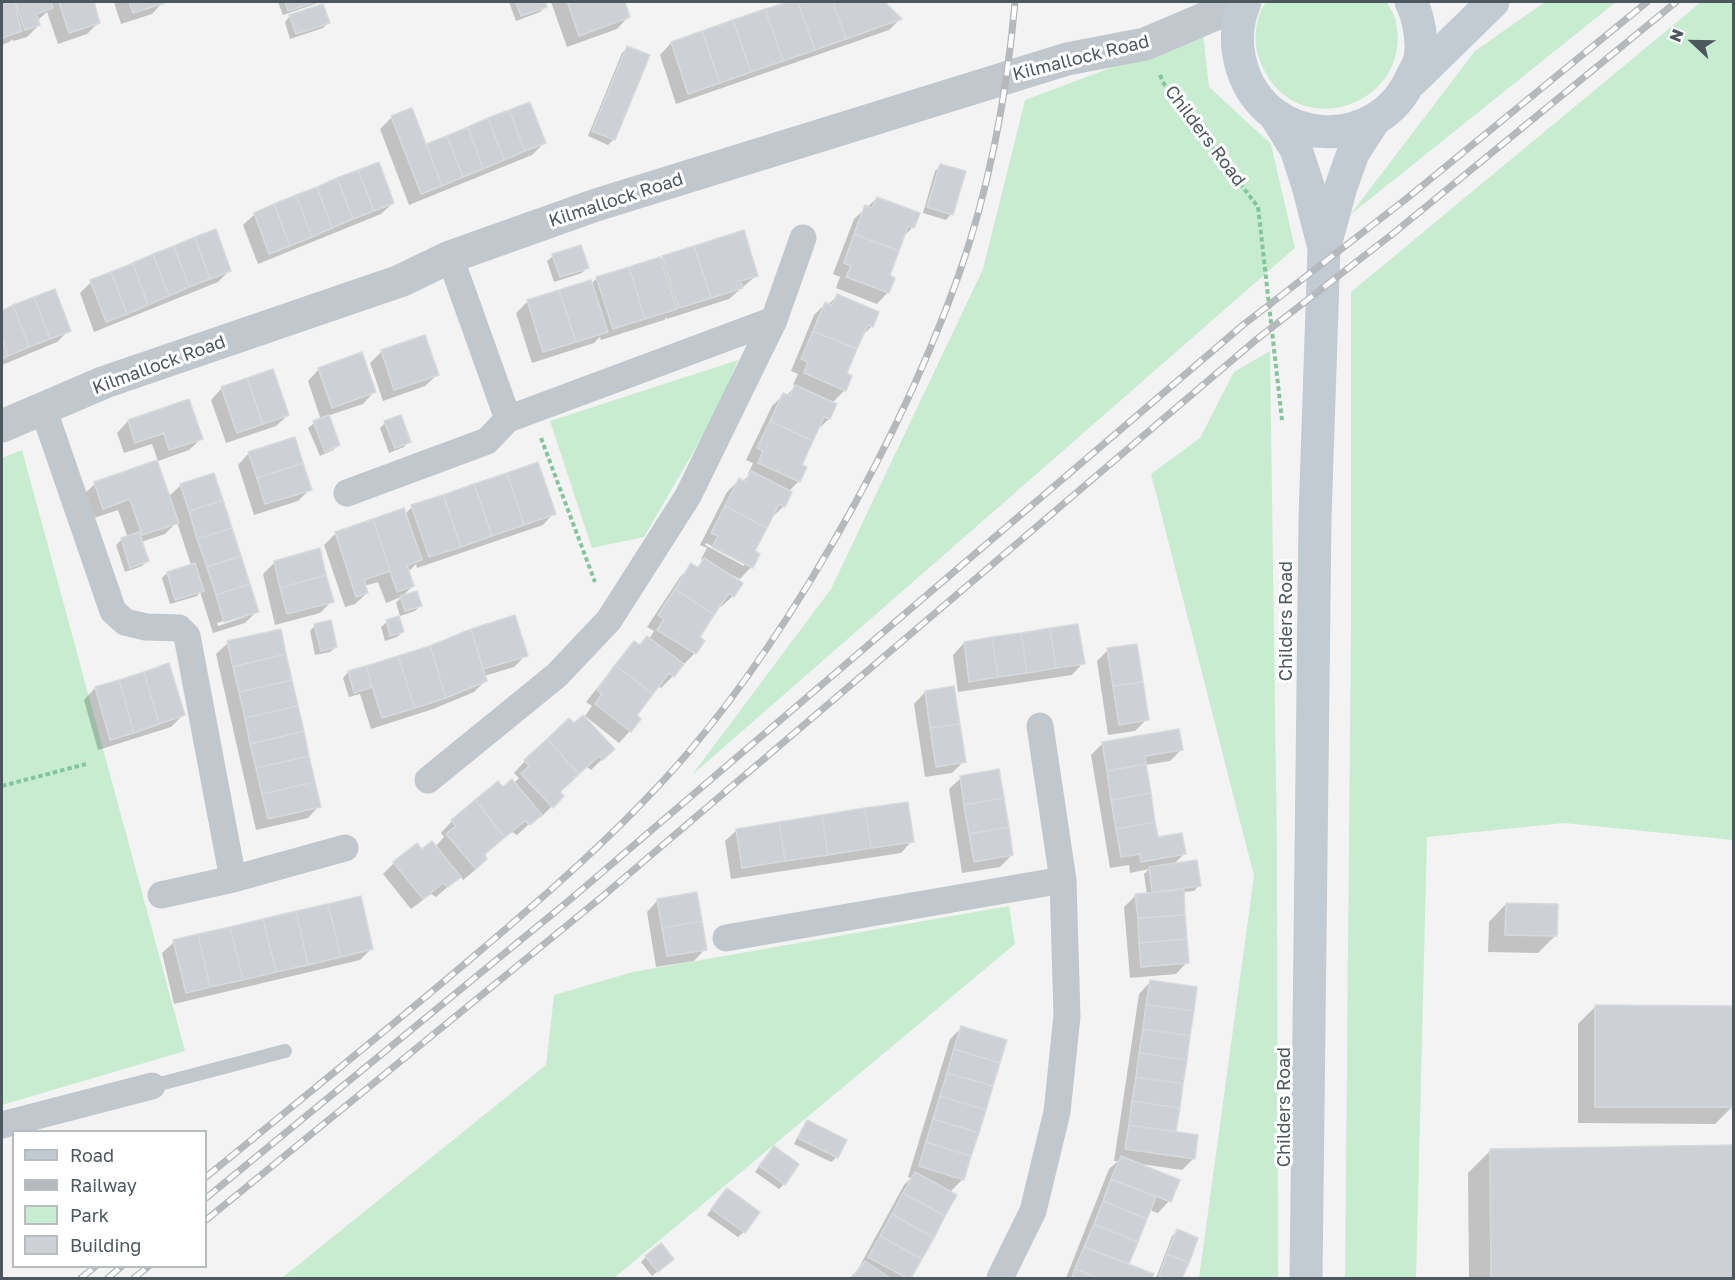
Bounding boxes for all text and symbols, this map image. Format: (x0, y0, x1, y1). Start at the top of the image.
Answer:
north arrow (1663, 12, 1723, 72)
text: N (1665, 26, 1688, 45)
street label: Kilmallock Road (1011, 31, 1151, 85)
street label: Childers Road (1160, 81, 1250, 191)
street label: Kilmallock Road (546, 168, 686, 232)
street label: Kilmallock Road (90, 331, 228, 399)
street label: Childers Road (1275, 561, 1297, 681)
street label: Childers Road (1273, 1047, 1295, 1167)
legend (12, 1130, 207, 1268)
text: Road (70, 1144, 114, 1166)
text: Railway (70, 1174, 137, 1196)
text: Park (70, 1204, 109, 1226)
text: Building (70, 1234, 141, 1256)

